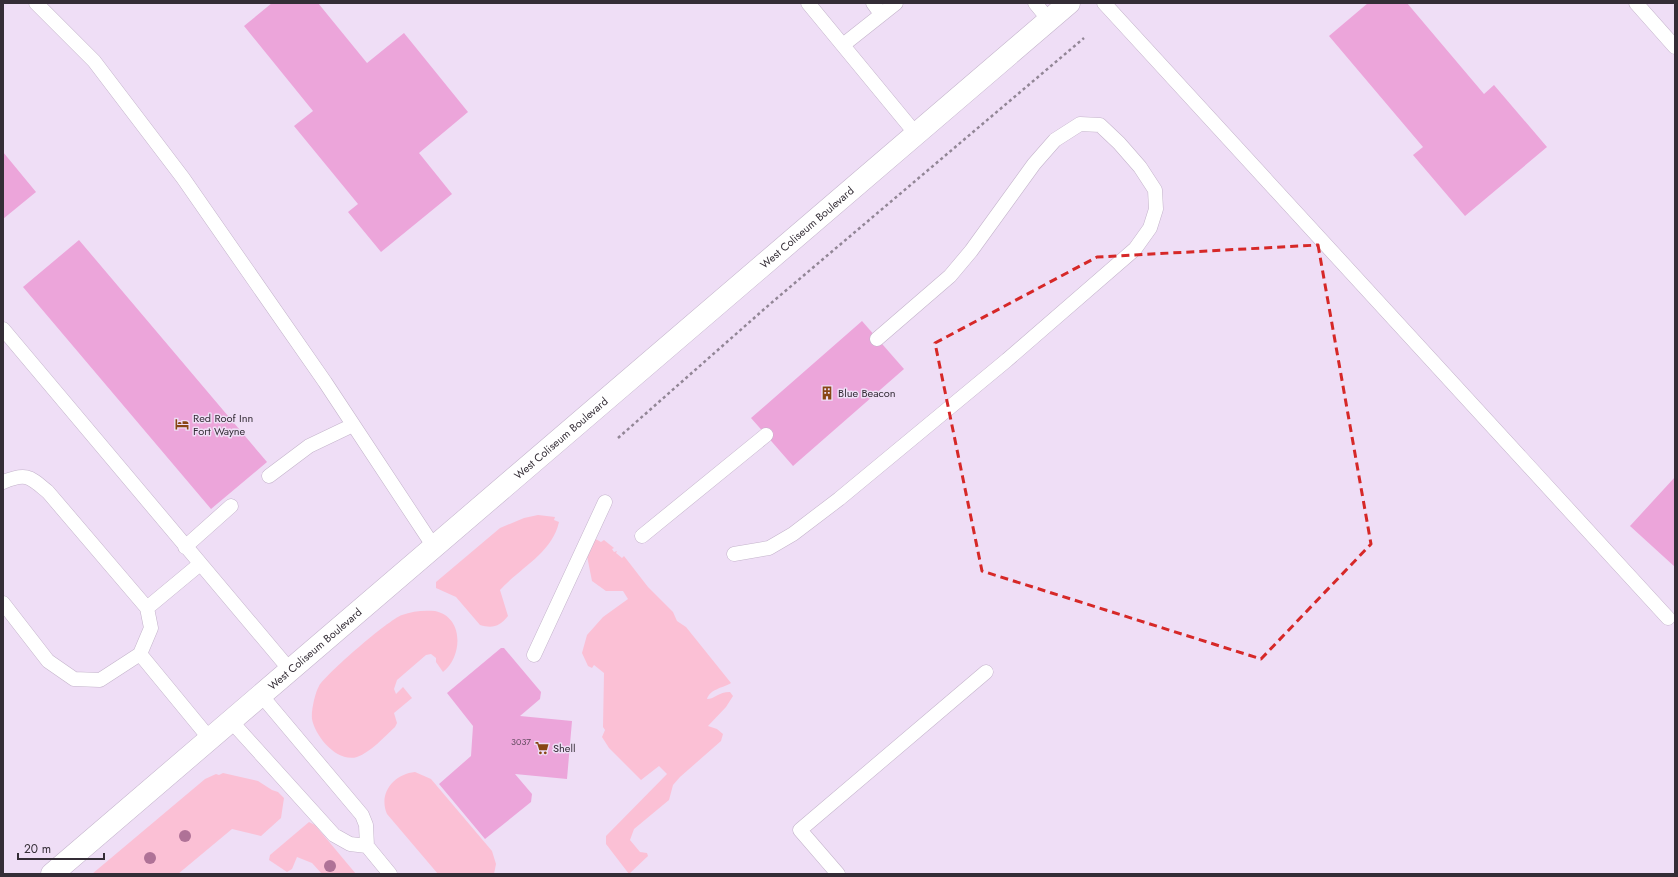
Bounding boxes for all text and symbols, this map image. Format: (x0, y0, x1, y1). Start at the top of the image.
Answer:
street label: West Coliseum Boulevard (757, 183, 857, 272)
building icon: Blue Beacon (819, 385, 835, 401)
place label: Blue Beacon (838, 385, 896, 401)
street label: West Coliseum Boulevard (510, 393, 611, 483)
place label: Red Roof Inn Fort Wayne (193, 410, 253, 439)
hotel icon: Red Roof Inn Fort Wayne (174, 416, 190, 432)
street label: West Coliseum Boulevard (264, 604, 365, 694)
house number: 3037 (511, 735, 531, 748)
supermarket icon: Shell (534, 740, 550, 756)
place label: Shell (553, 740, 576, 756)
scale bar (18, 835, 104, 861)
text: 20 m (24, 840, 51, 858)

